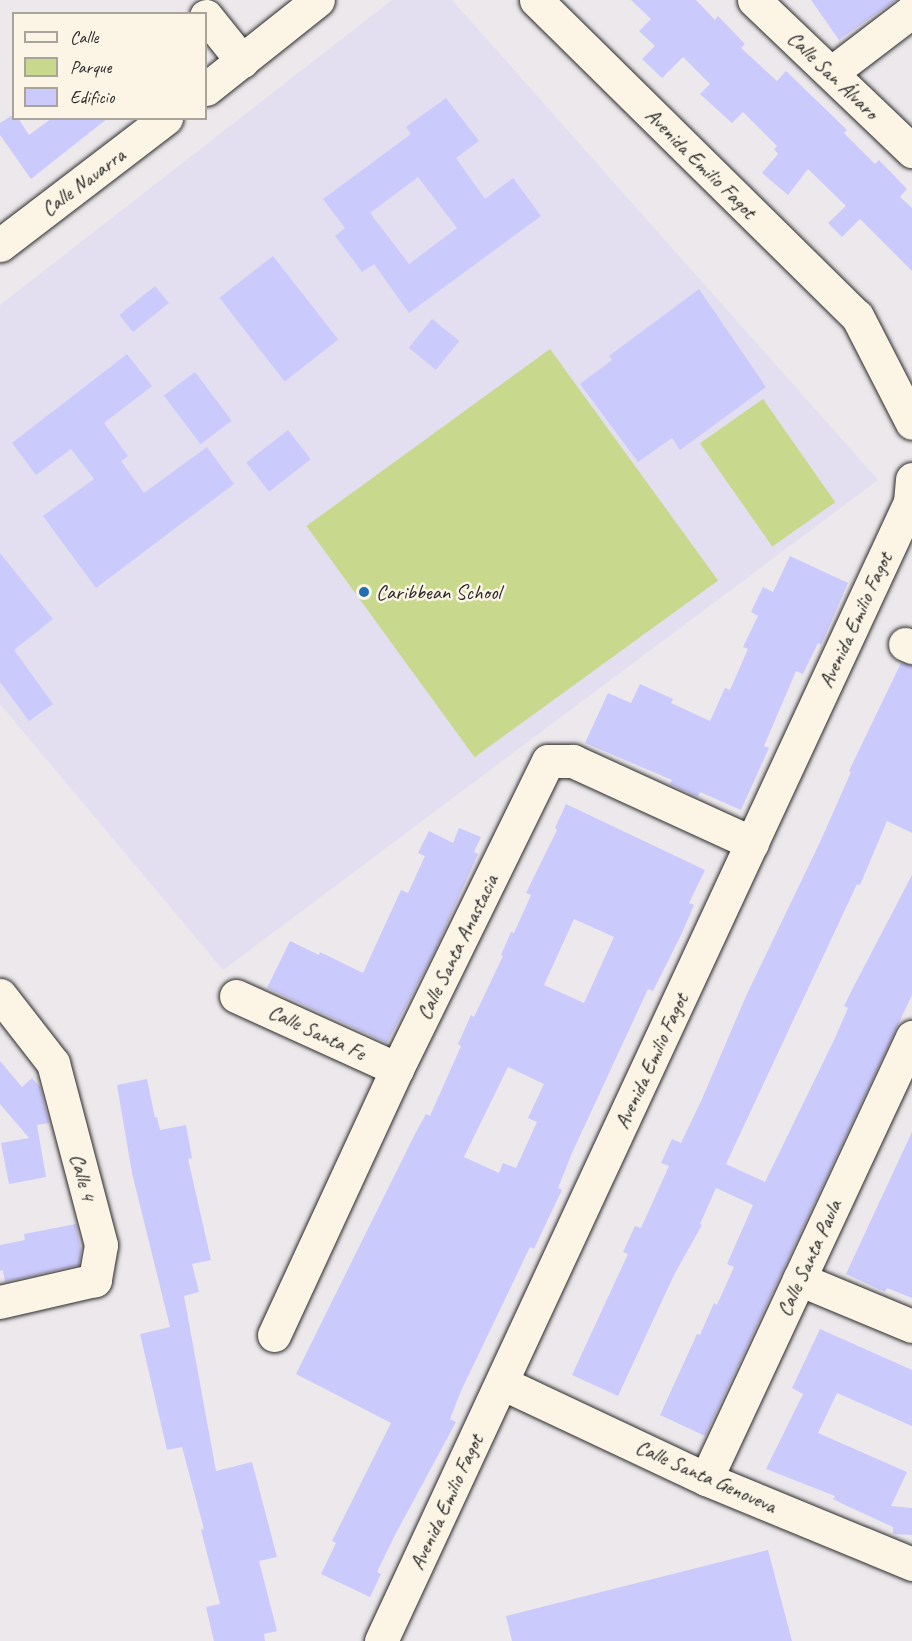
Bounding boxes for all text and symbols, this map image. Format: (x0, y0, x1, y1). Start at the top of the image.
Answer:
legend (12, 12, 207, 120)
street label: Calle San Álvaro (782, 25, 884, 125)
text: Calle (70, 26, 98, 48)
text: Parque (70, 56, 111, 78)
text: Edificio (70, 86, 114, 108)
street label: Avenida Emilio Fagot (640, 102, 762, 224)
street label: Calle Navarra (36, 142, 130, 222)
street label: Avenida Emilio Fagot (813, 548, 897, 692)
place label: Caribbean School (376, 579, 501, 605)
marker: Caribbean School (357, 585, 371, 599)
street label: Calle Santa Anastacia (411, 870, 503, 1024)
street label: Avenida Emilio Fagot (609, 989, 693, 1133)
street label: Calle Santa Fe (265, 999, 369, 1065)
street label: Calle 4 (65, 1151, 101, 1203)
street label: Calle Santa Paula (771, 1196, 847, 1320)
street label: Avenida Emilio Fagot (404, 1430, 488, 1574)
street label: Calle Santa Genoveva (632, 1434, 780, 1518)

